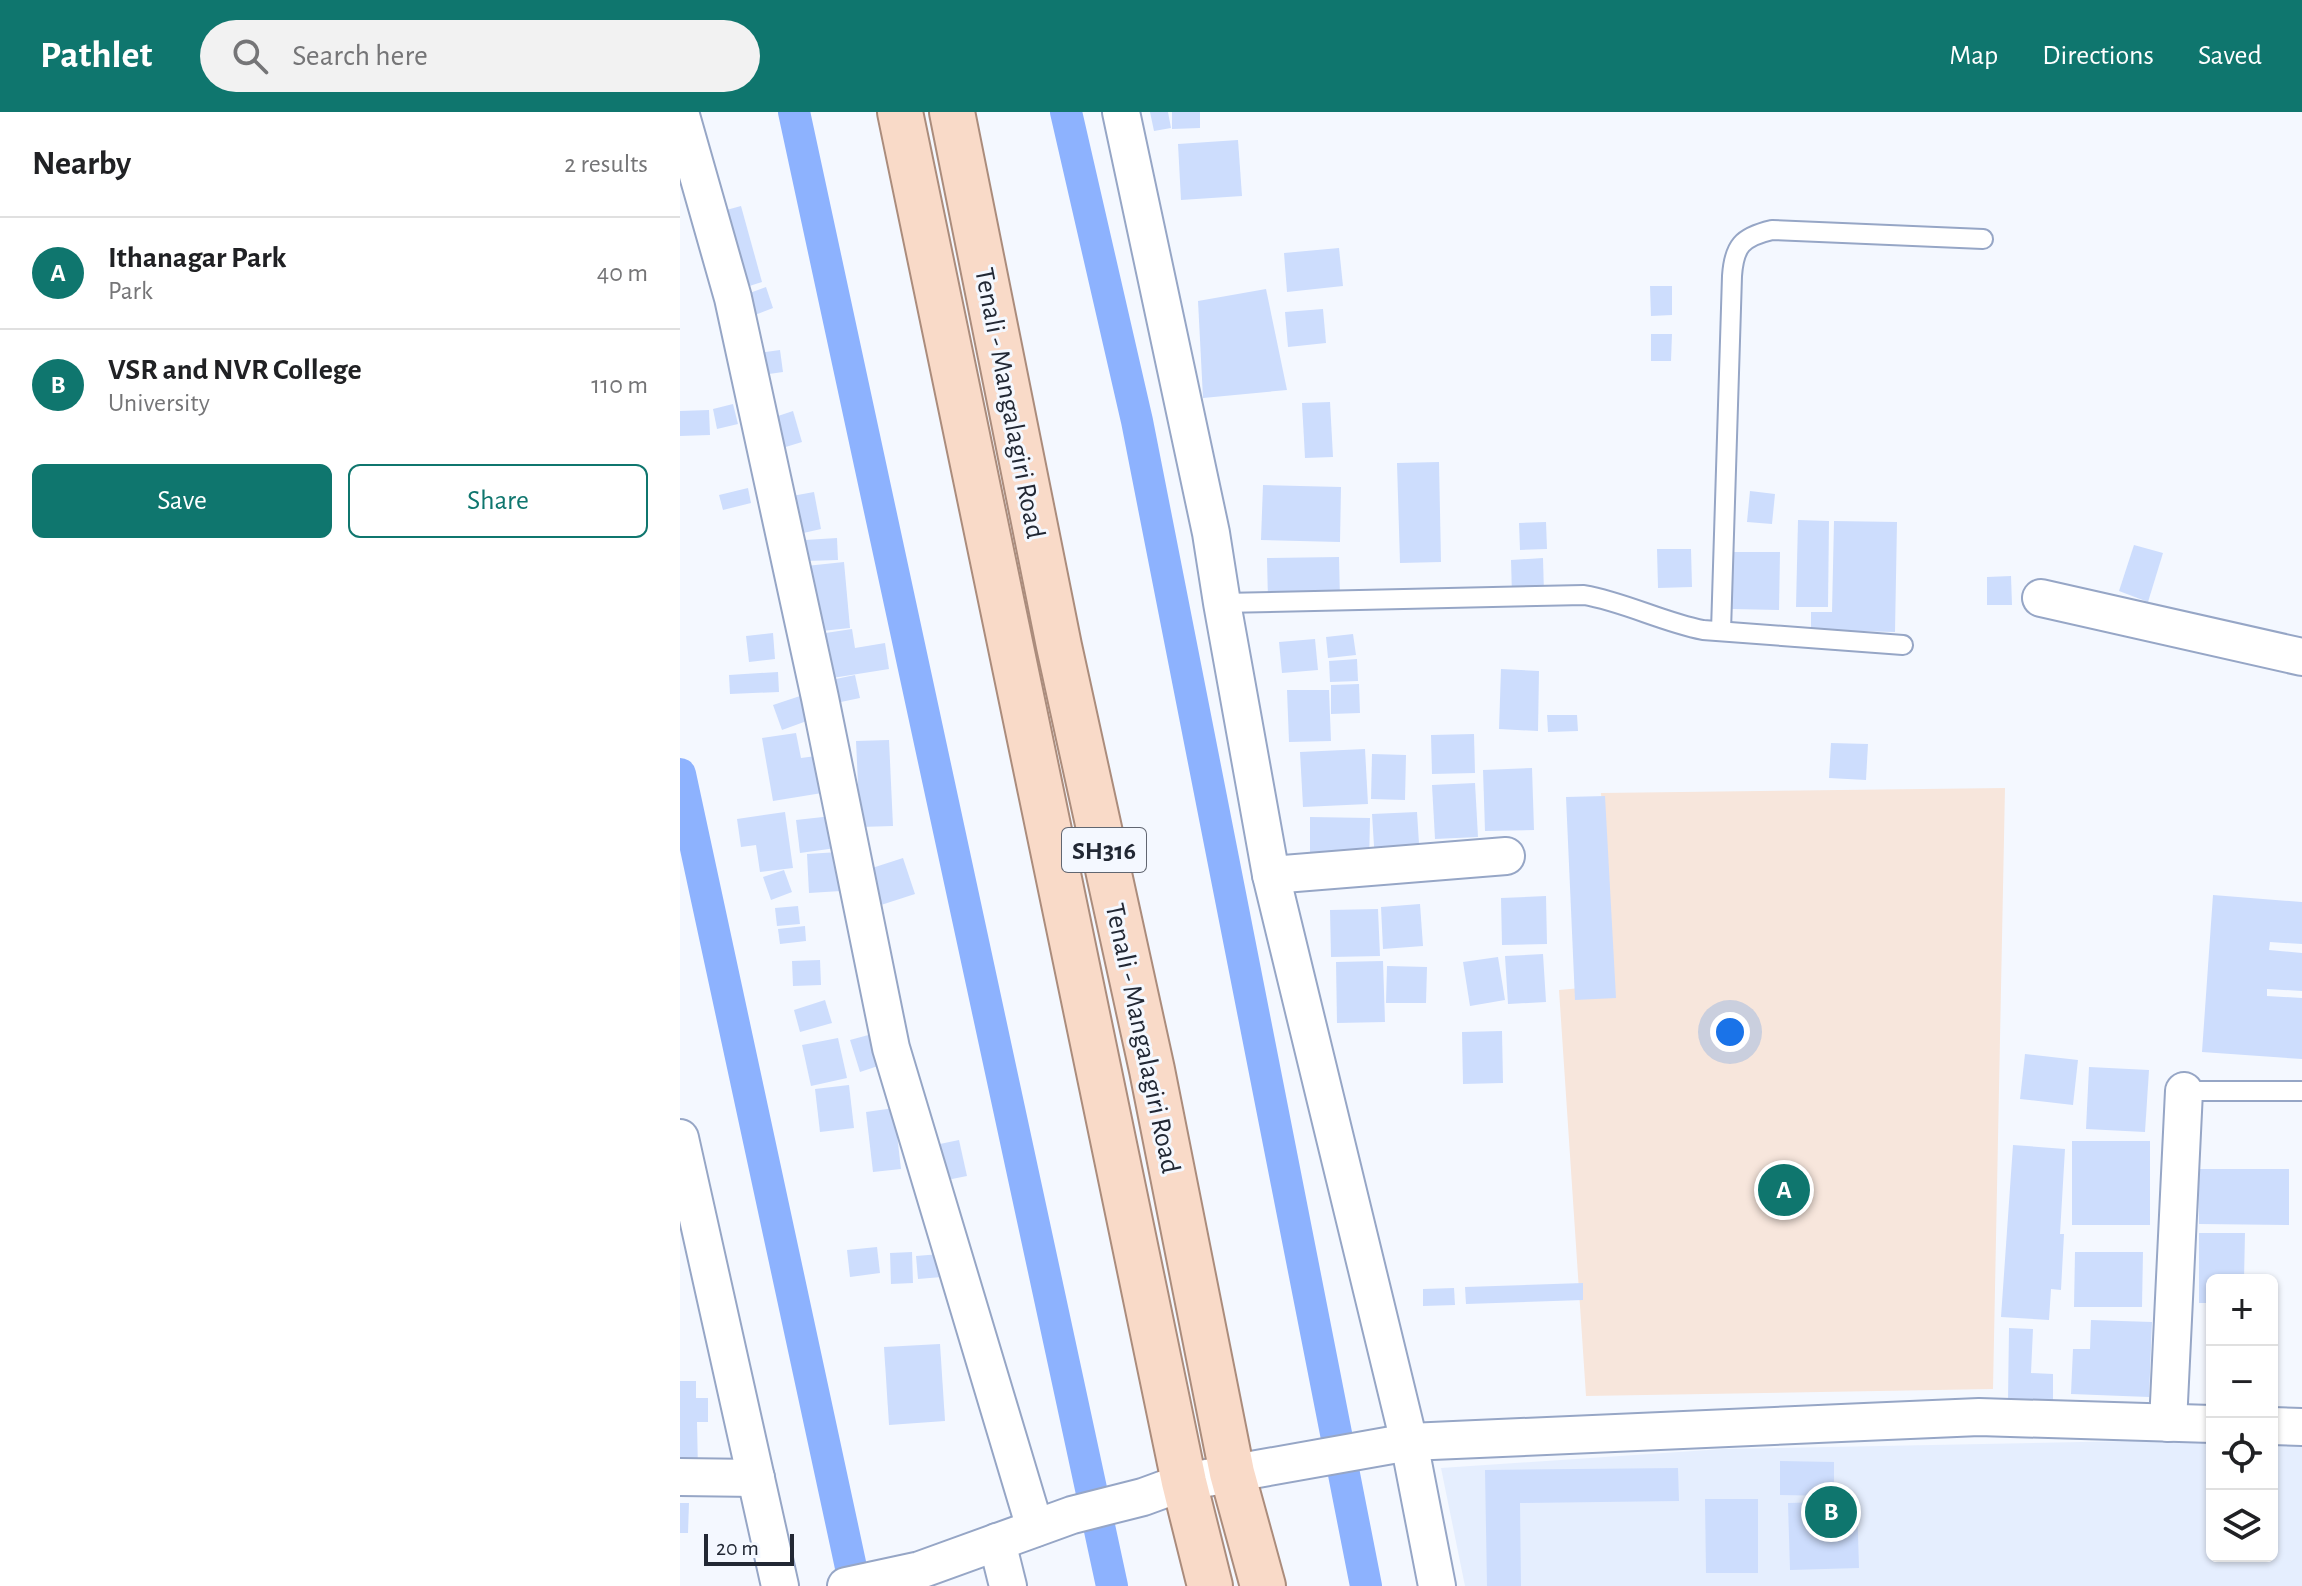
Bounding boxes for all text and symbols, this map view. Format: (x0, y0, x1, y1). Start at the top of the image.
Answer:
search box (200, 20, 760, 92)
icon: search (228, 34, 272, 78)
text: Pathlet (40, 37, 152, 75)
text: Search here (292, 41, 428, 71)
text: Map (1949, 42, 1998, 70)
text: Directions (2042, 42, 2154, 70)
text: Saved (2198, 42, 2262, 70)
text: Nearby (32, 147, 131, 181)
text: 2 results (564, 151, 648, 177)
text: Ithanagar Park (108, 243, 286, 273)
text: A (50, 260, 66, 286)
text: 40 m (597, 260, 648, 286)
street label: Tenali - Mangalagiri Road (969, 266, 1049, 541)
text: Park (108, 278, 153, 304)
text: VSR and NVR College (108, 355, 362, 385)
text: B (50, 372, 66, 398)
text: 110 m (591, 372, 648, 398)
text: University (108, 390, 210, 416)
button: Save (32, 464, 332, 538)
button: Share (348, 464, 648, 538)
road number: SH316 (1062, 828, 1146, 872)
street label: Tenali - Mangalagiri Road (1100, 901, 1184, 1176)
your location (1710, 1012, 1750, 1052)
pin: A (1758, 1160, 1810, 1220)
map controls (2206, 1274, 2278, 1562)
button: + (2206, 1274, 2278, 1346)
button: − (2206, 1346, 2278, 1418)
button: locate (2206, 1418, 2278, 1490)
pin: B (1805, 1482, 1857, 1542)
button: layers (2206, 1490, 2278, 1562)
scale bar (704, 1530, 794, 1566)
text: 20 m (716, 1537, 759, 1559)

